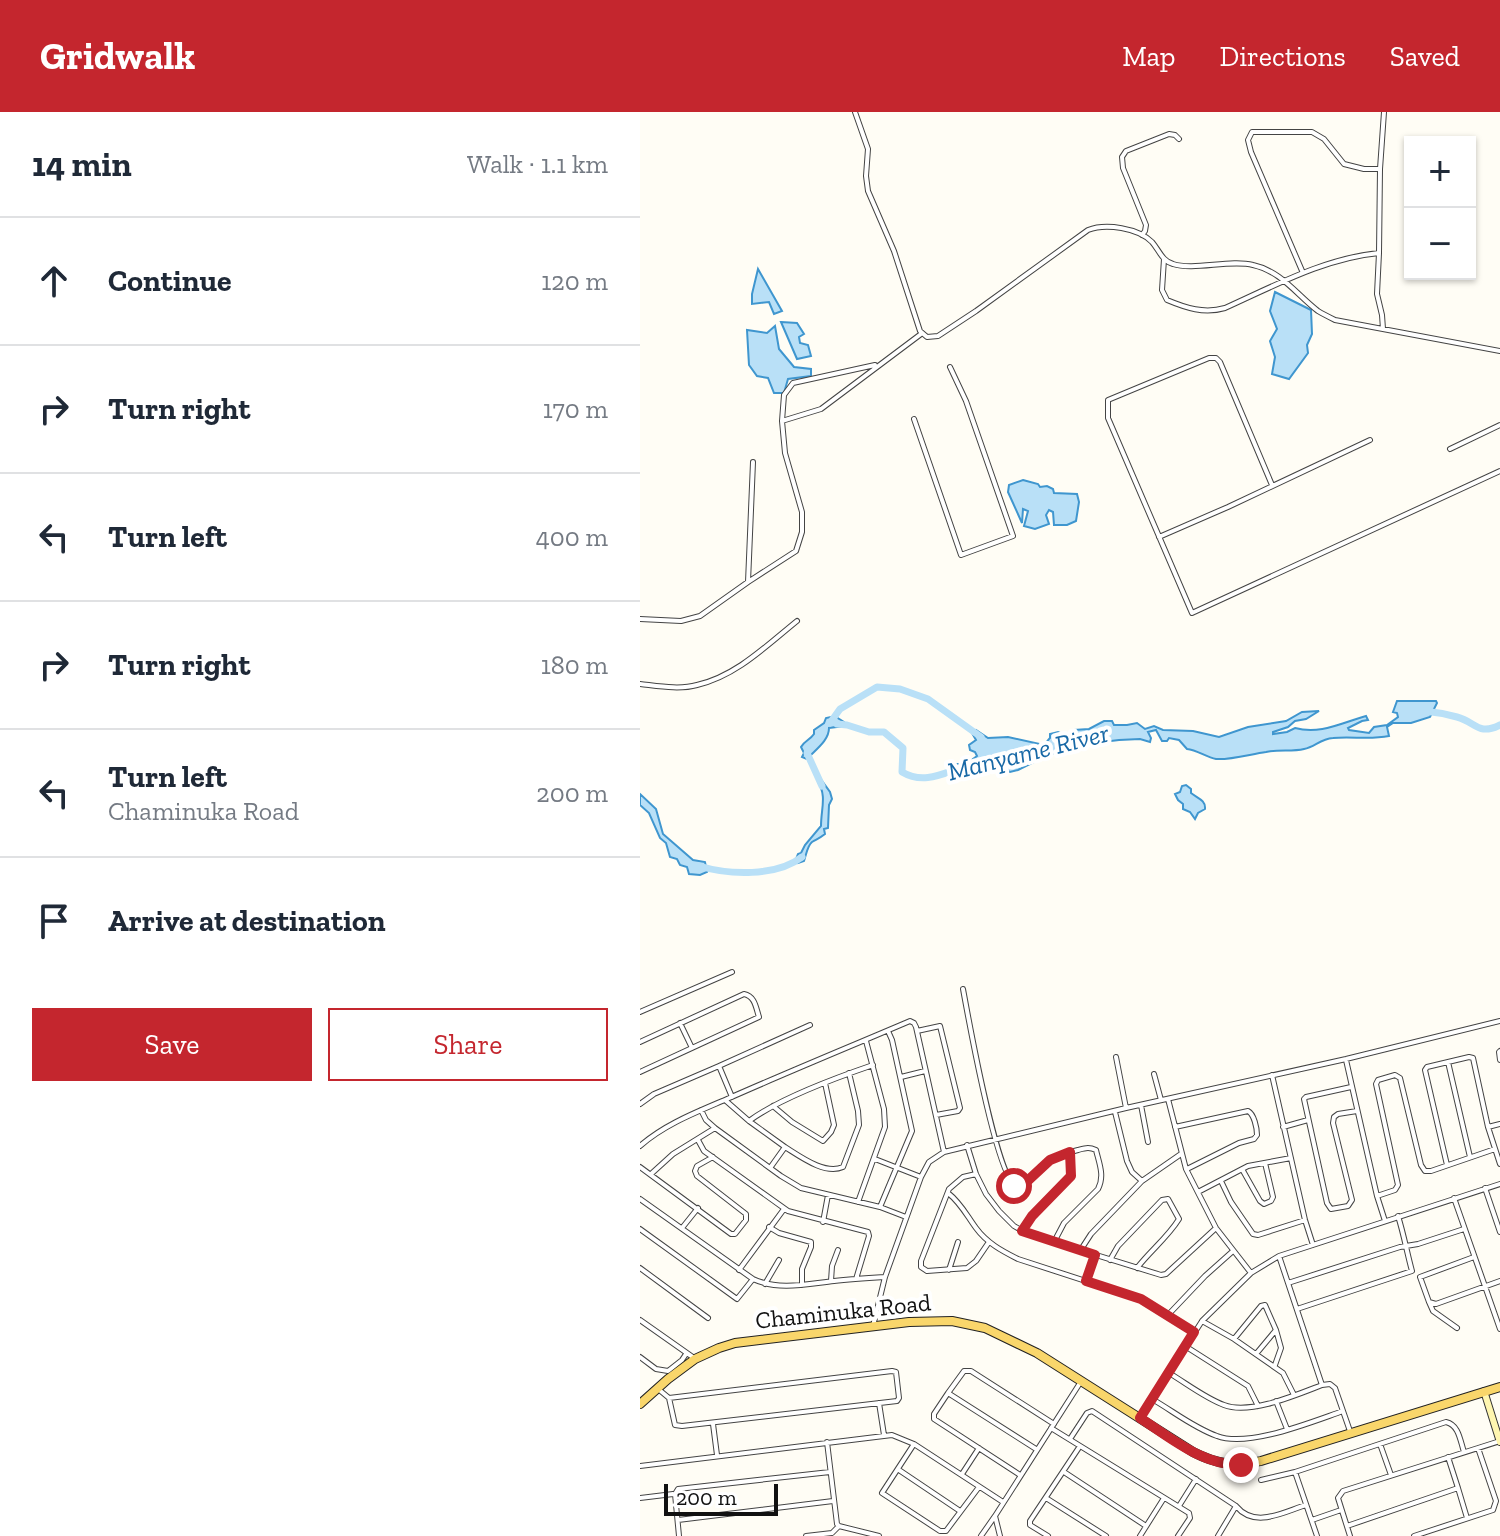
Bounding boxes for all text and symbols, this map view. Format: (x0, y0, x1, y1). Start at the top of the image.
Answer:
text: Gridwalk (40, 33, 195, 79)
text: Map (1122, 40, 1175, 73)
text: Directions (1219, 40, 1346, 73)
text: Saved (1390, 40, 1460, 73)
map controls (1404, 136, 1476, 280)
button: + (1404, 136, 1476, 208)
text: 14 min (32, 144, 132, 185)
text: Walk · 1.1 km (467, 148, 608, 180)
button: − (1404, 208, 1476, 280)
icon: ahead (32, 259, 76, 303)
text: Continue (108, 263, 232, 299)
text: 120 m (541, 265, 608, 297)
icon: right (32, 387, 76, 431)
text: Turn right (108, 391, 250, 427)
text: 170 m (543, 393, 608, 425)
icon: left (32, 515, 76, 559)
text: Turn left (108, 519, 227, 555)
text: 400 m (536, 521, 608, 553)
icon: right (32, 643, 76, 687)
text: Turn right (108, 647, 250, 683)
text: 180 m (541, 649, 608, 681)
water label: Manyame River (944, 716, 1112, 788)
text: Turn left (108, 759, 227, 795)
icon: left (32, 771, 76, 815)
text: 200 m (536, 777, 608, 809)
text: Chaminuka Road (108, 795, 299, 827)
icon: arrive (32, 899, 76, 943)
text: Arrive at destination (108, 903, 385, 939)
button: Save (32, 1008, 312, 1081)
button: Share (328, 1008, 608, 1081)
route start (996, 1168, 1032, 1204)
street label: Chaminuka Road (754, 1287, 932, 1335)
route end (1223, 1447, 1259, 1483)
scale bar (664, 1480, 778, 1516)
text: 200 m (676, 1484, 737, 1511)

